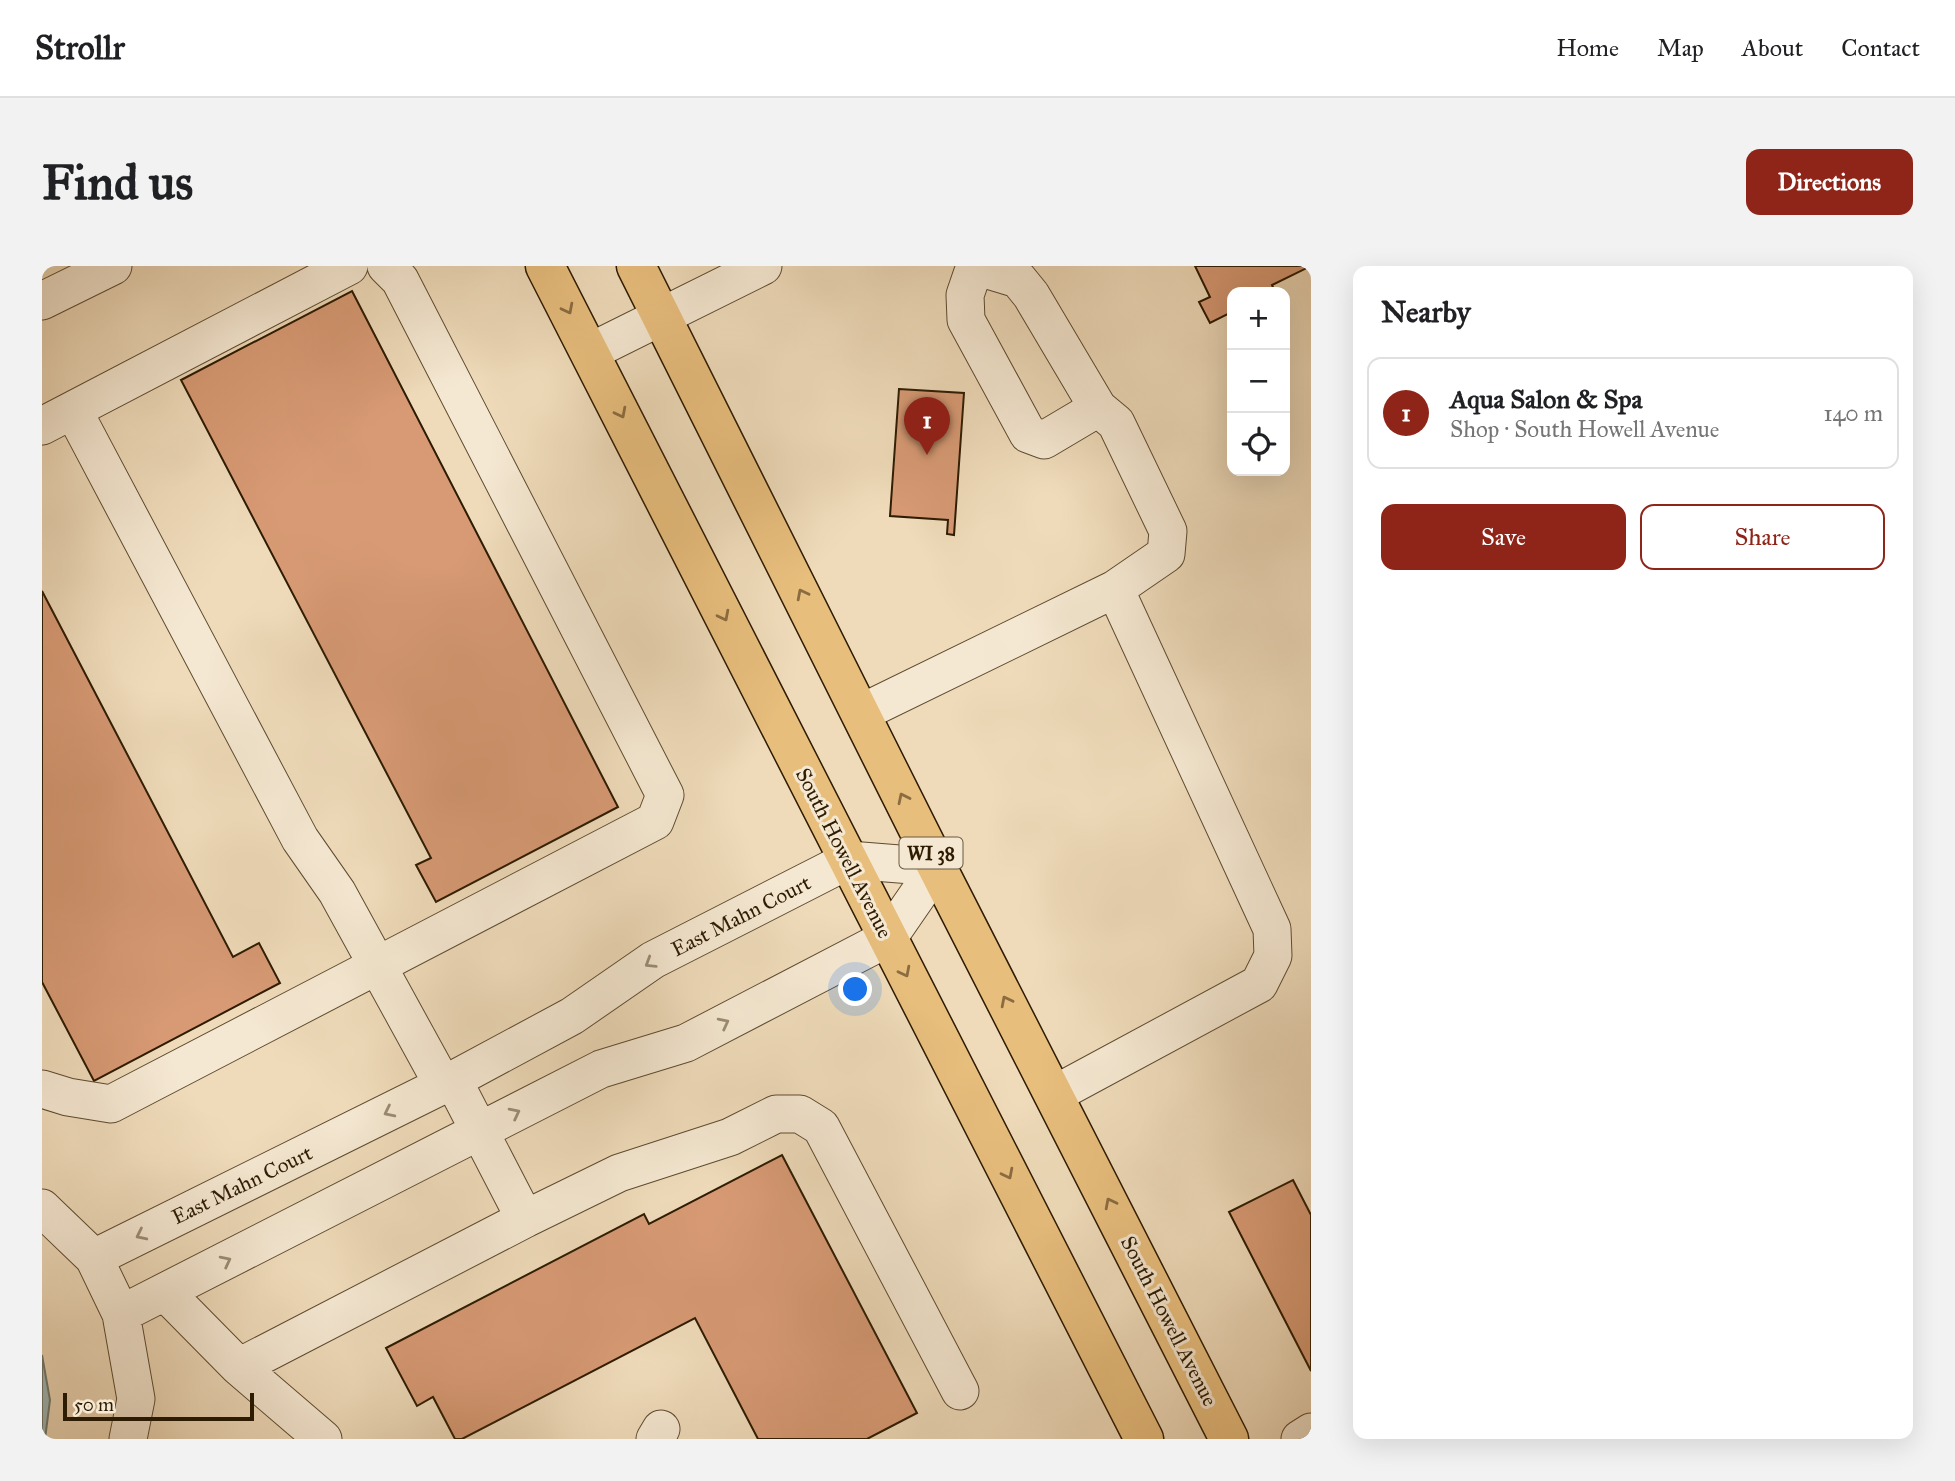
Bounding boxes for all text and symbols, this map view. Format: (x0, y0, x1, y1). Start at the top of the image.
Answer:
text: Strollr (35, 28, 125, 68)
text: Home (1556, 33, 1619, 63)
text: Map (1657, 33, 1704, 63)
text: About (1742, 33, 1803, 63)
text: Contact (1841, 33, 1920, 63)
button: Directions (1746, 149, 1913, 215)
text: Find us (42, 153, 193, 212)
map controls (1227, 287, 1290, 476)
button: + (1227, 287, 1290, 350)
text: Nearby (1381, 294, 1471, 330)
one-way arrow (559, 302, 573, 314)
button: − (1227, 350, 1290, 413)
text: Aqua Salon & Spa (1450, 383, 1643, 415)
pin: 1 (904, 397, 950, 455)
text: 1 (1401, 399, 1411, 427)
text: 140 m (1823, 399, 1883, 427)
one-way arrow (612, 406, 626, 418)
button: locate (1227, 413, 1290, 476)
text: Shop · South Howell Avenue (1450, 415, 1719, 443)
button: Save (1381, 504, 1626, 570)
button: Share (1640, 504, 1885, 570)
one-way arrow (796, 589, 810, 601)
one-way arrow (716, 609, 729, 621)
street label: South Howell Avenue (790, 764, 898, 943)
one-way arrow (898, 793, 912, 805)
road number: WI 38 (900, 838, 962, 868)
street label: East Mahn Court (667, 869, 816, 962)
one-way arrow (644, 955, 657, 968)
one-way arrow (896, 965, 910, 977)
your location (838, 972, 872, 1006)
one-way arrow (1001, 996, 1015, 1008)
one-way arrow (717, 1018, 729, 1032)
one-way arrow (384, 1104, 396, 1118)
one-way arrow (508, 1107, 521, 1121)
street label: East Mahn Court (167, 1139, 317, 1230)
one-way arrow (1000, 1167, 1014, 1179)
one-way arrow (1104, 1198, 1118, 1210)
one-way arrow (136, 1227, 148, 1241)
street label: South Howell Avenue (1115, 1232, 1223, 1411)
one-way arrow (219, 1256, 231, 1269)
scale bar (63, 1390, 254, 1422)
text: 50 m (74, 1393, 114, 1416)

